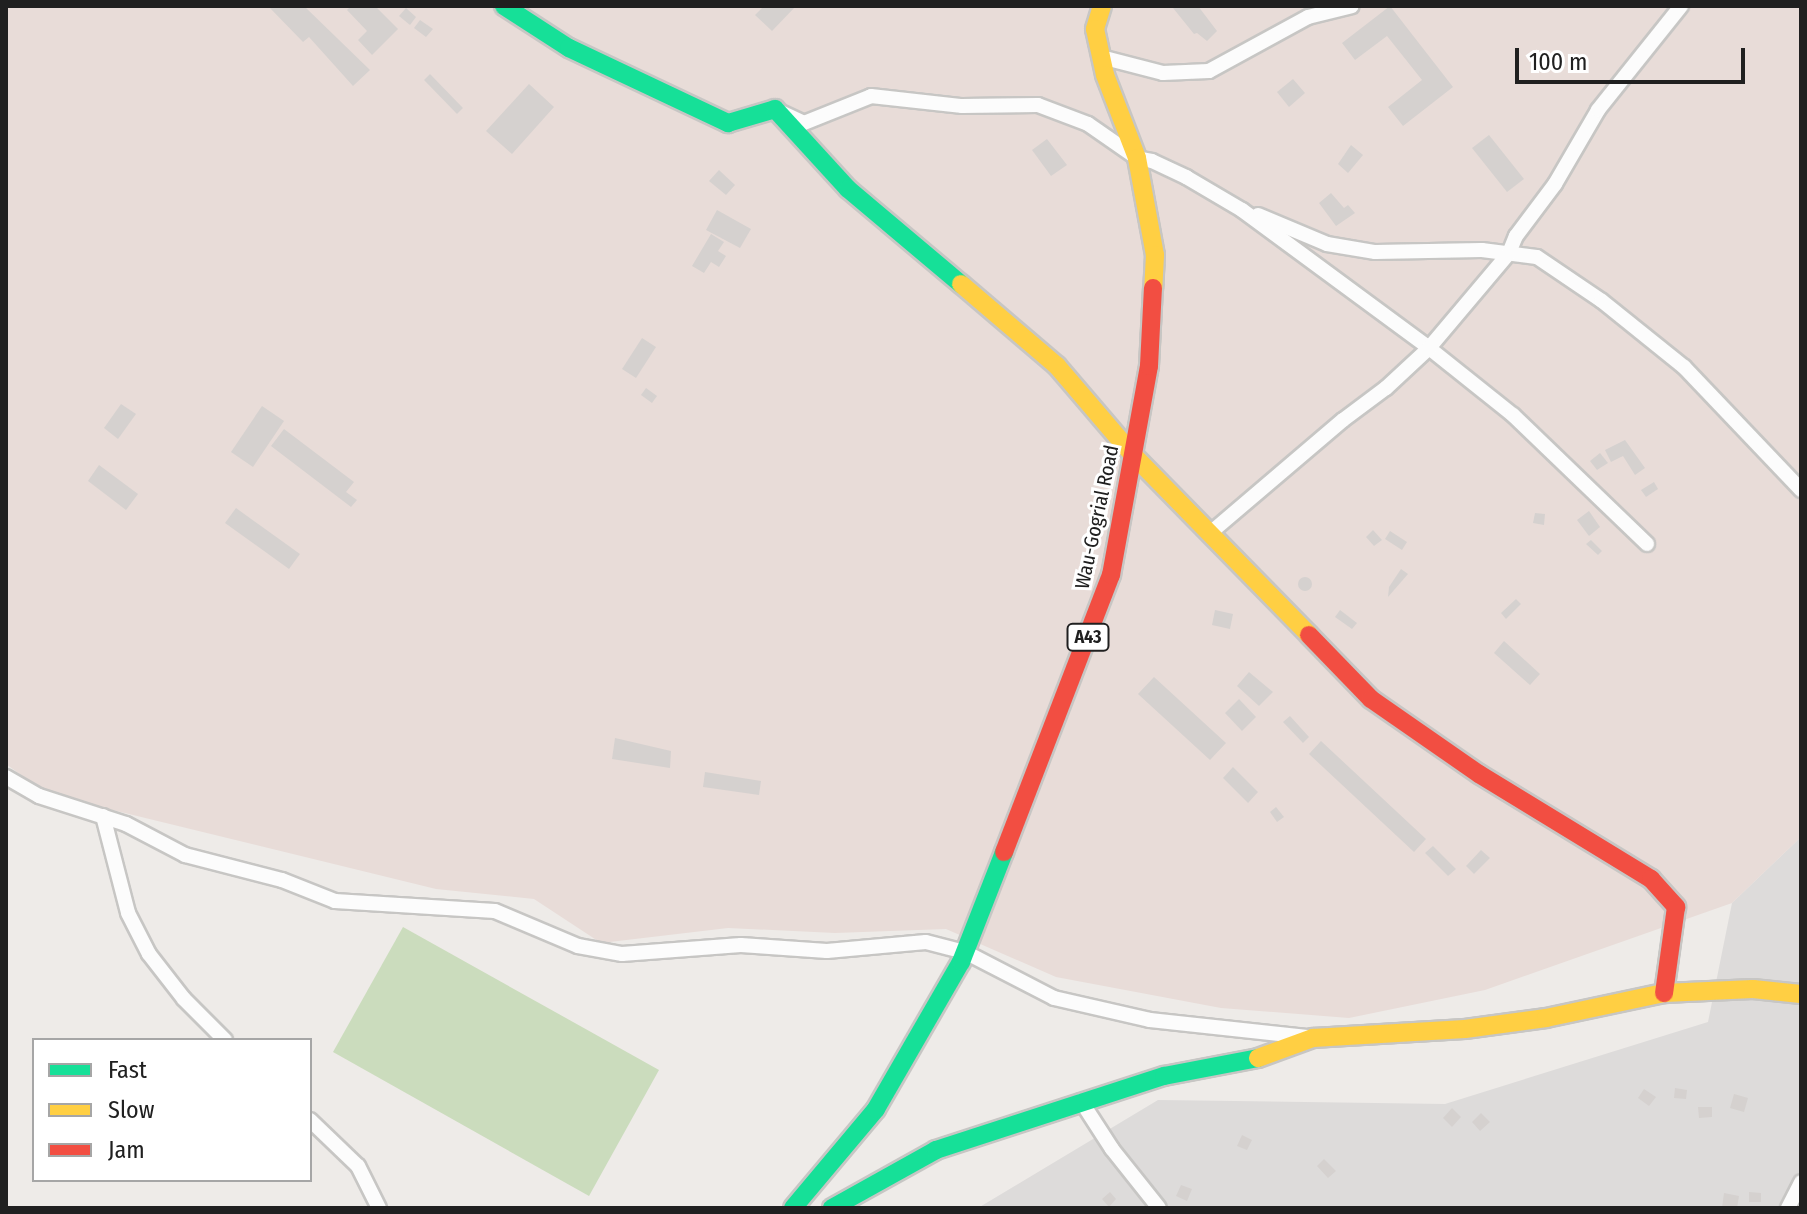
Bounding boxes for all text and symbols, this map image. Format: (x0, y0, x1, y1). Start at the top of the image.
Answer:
scale bar (1519, 32, 1749, 82)
text: 100 m (1529, 48, 1587, 76)
street label: Wau-Gogrial Road (1070, 443, 1124, 591)
road number: A43 (1066, 623, 1110, 651)
legend (32, 1038, 312, 1182)
text: Fast (108, 1056, 147, 1084)
text: Slow (108, 1096, 154, 1124)
text: Jam (108, 1136, 145, 1164)

